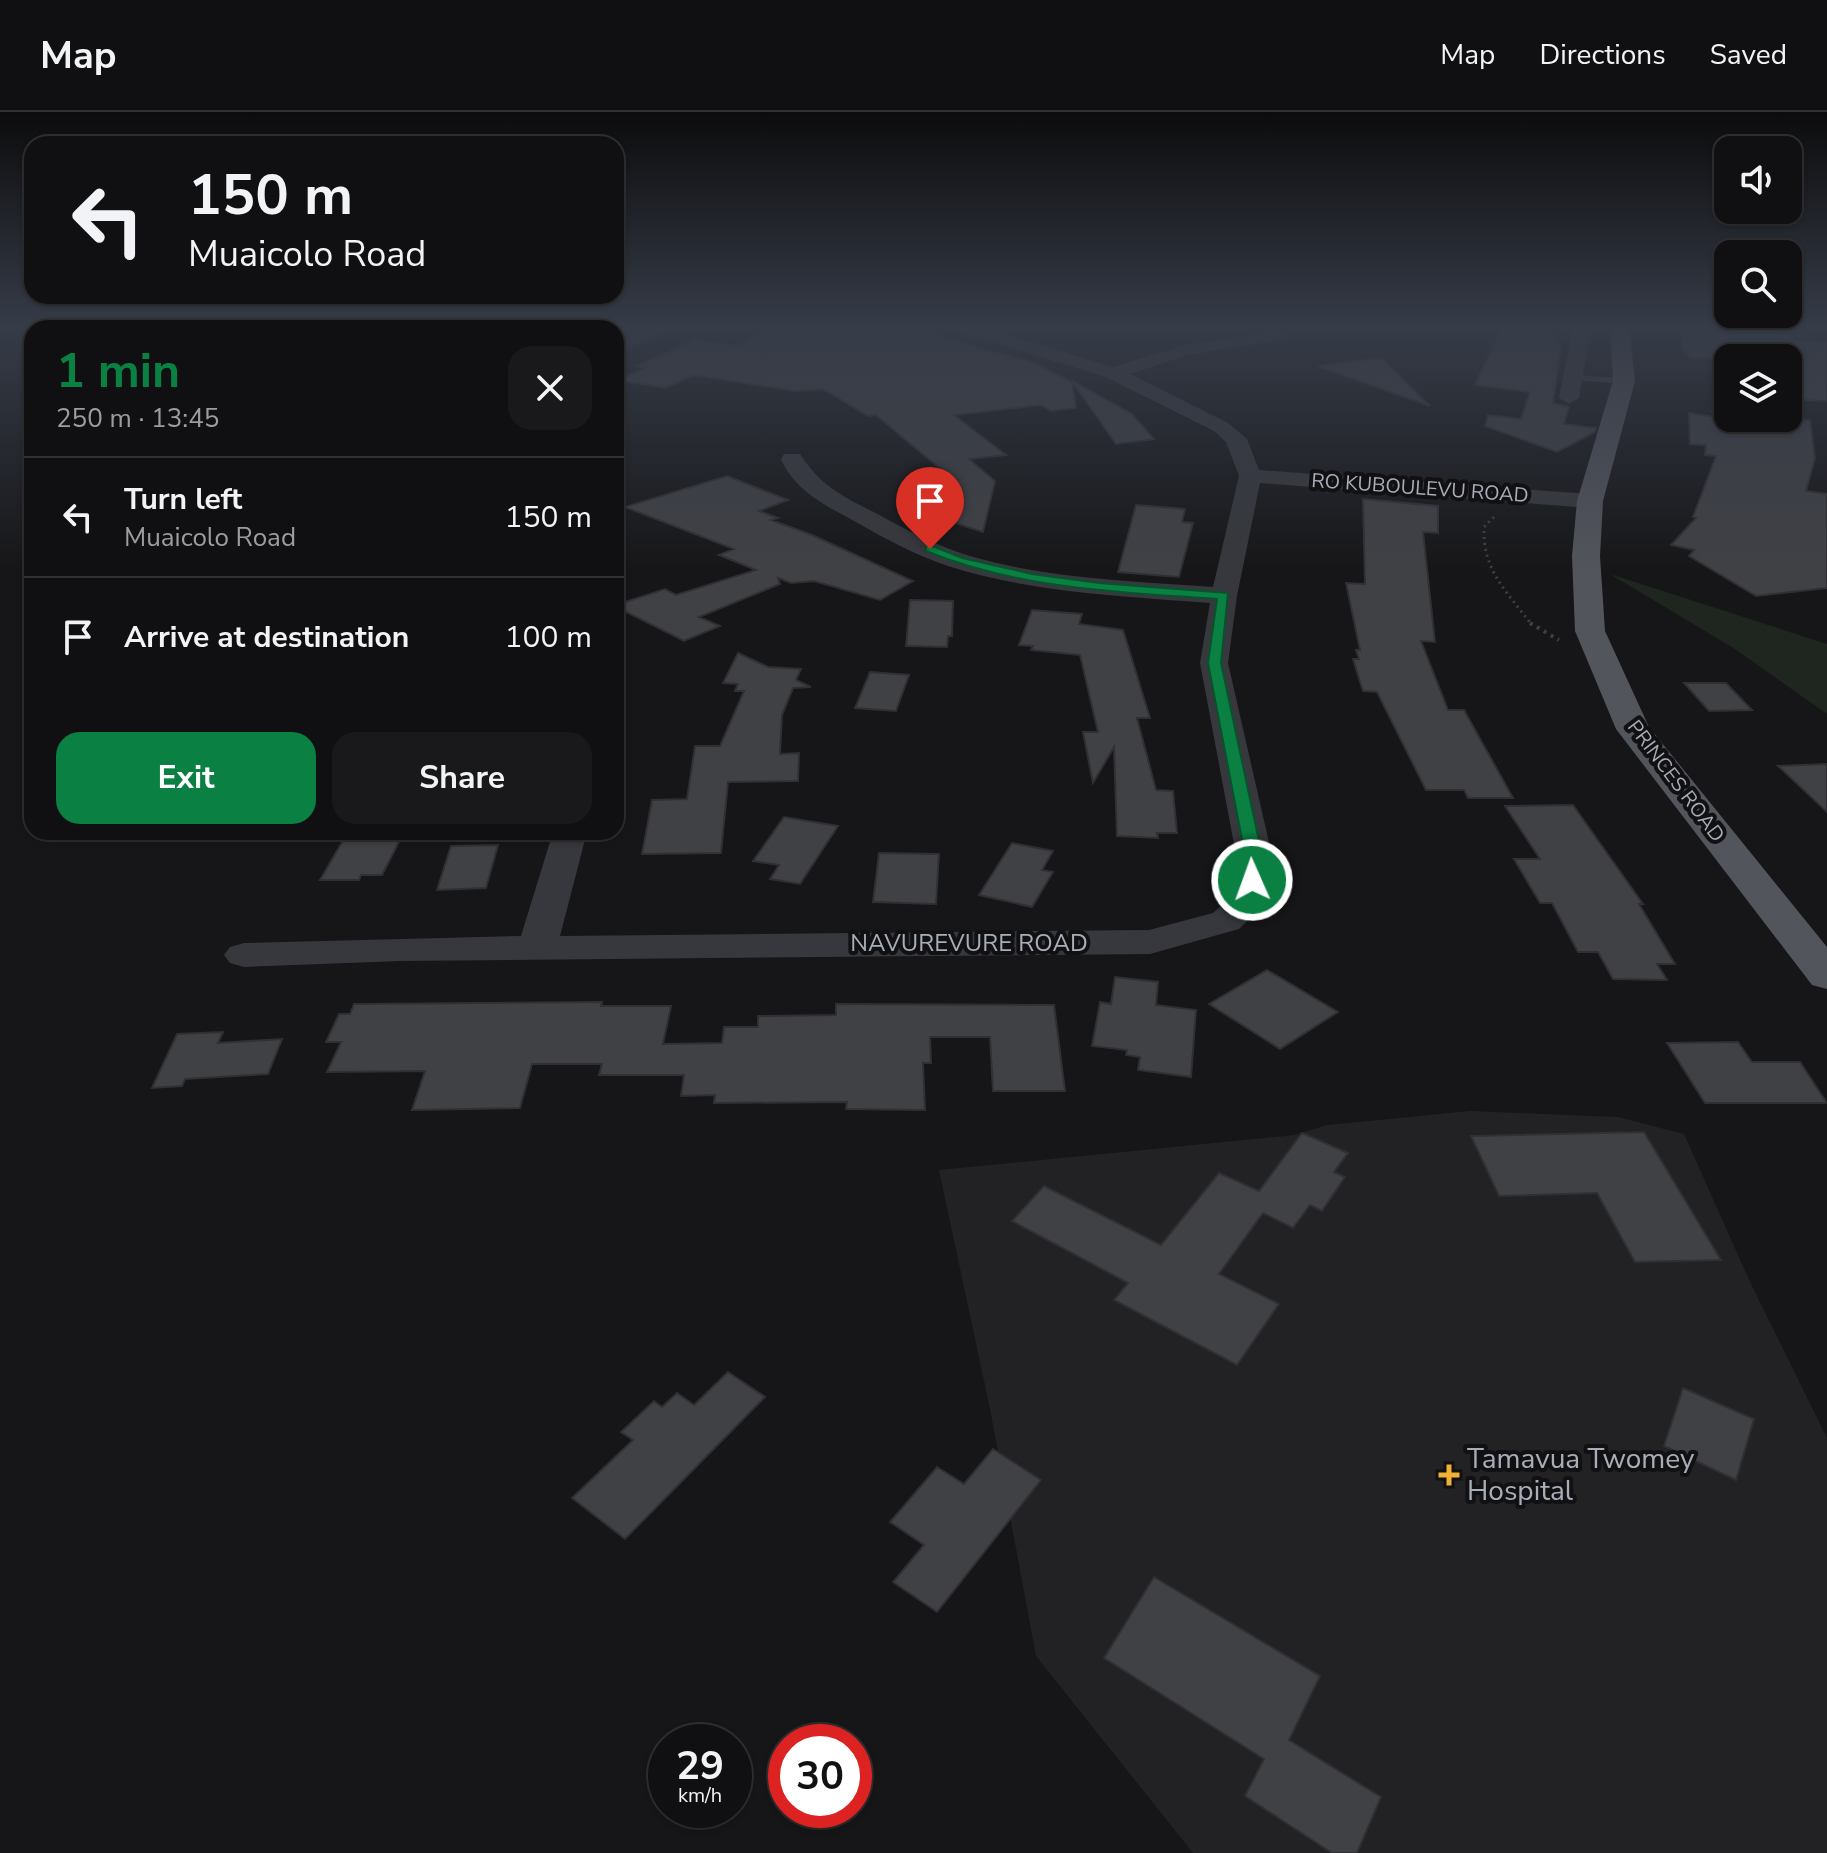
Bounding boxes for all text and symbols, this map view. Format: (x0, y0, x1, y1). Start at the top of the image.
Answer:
text: Map (40, 30, 117, 81)
text: Map (1440, 36, 1495, 74)
text: Directions (1539, 36, 1666, 74)
text: Saved (1710, 36, 1787, 74)
map controls (1714, 136, 1802, 432)
button: sound (1714, 136, 1802, 224)
text: 150 m (188, 157, 353, 234)
icon: left (56, 168, 160, 272)
text: Muaicolo Road (188, 230, 426, 279)
button: search (1714, 240, 1802, 328)
text: 1 min (56, 338, 180, 404)
button: layers (1714, 344, 1802, 432)
button: close (508, 346, 592, 430)
text: 250 m · 13:45 (56, 401, 219, 436)
pin (896, 467, 964, 549)
street label: RO KUBOULEVU ROAD (1310, 467, 1530, 509)
text: Turn left (124, 479, 242, 520)
icon: arrive (908, 479, 952, 523)
icon: left (56, 495, 100, 539)
text: 150 m (505, 497, 592, 538)
text: Muaicolo Road (124, 520, 296, 555)
icon: arrive (56, 615, 100, 659)
text: Arrive at destination (124, 617, 409, 658)
text: 100 m (505, 617, 592, 658)
street label: PRINCES ROAD (1621, 715, 1731, 847)
button: Exit (56, 732, 316, 824)
button: Share (332, 732, 592, 824)
position arrow (1210, 838, 1294, 922)
street label: NAVUREVURE ROAD (850, 927, 1088, 959)
place label: Tamavua Twomey Hospital (1467, 1440, 1695, 1510)
marker: Tamavua Twomey Hospital (1438, 1464, 1460, 1486)
speed limit sign: 30 (768, 1724, 872, 1828)
text: 29 (676, 1739, 724, 1793)
text: km/h (678, 1782, 722, 1809)

